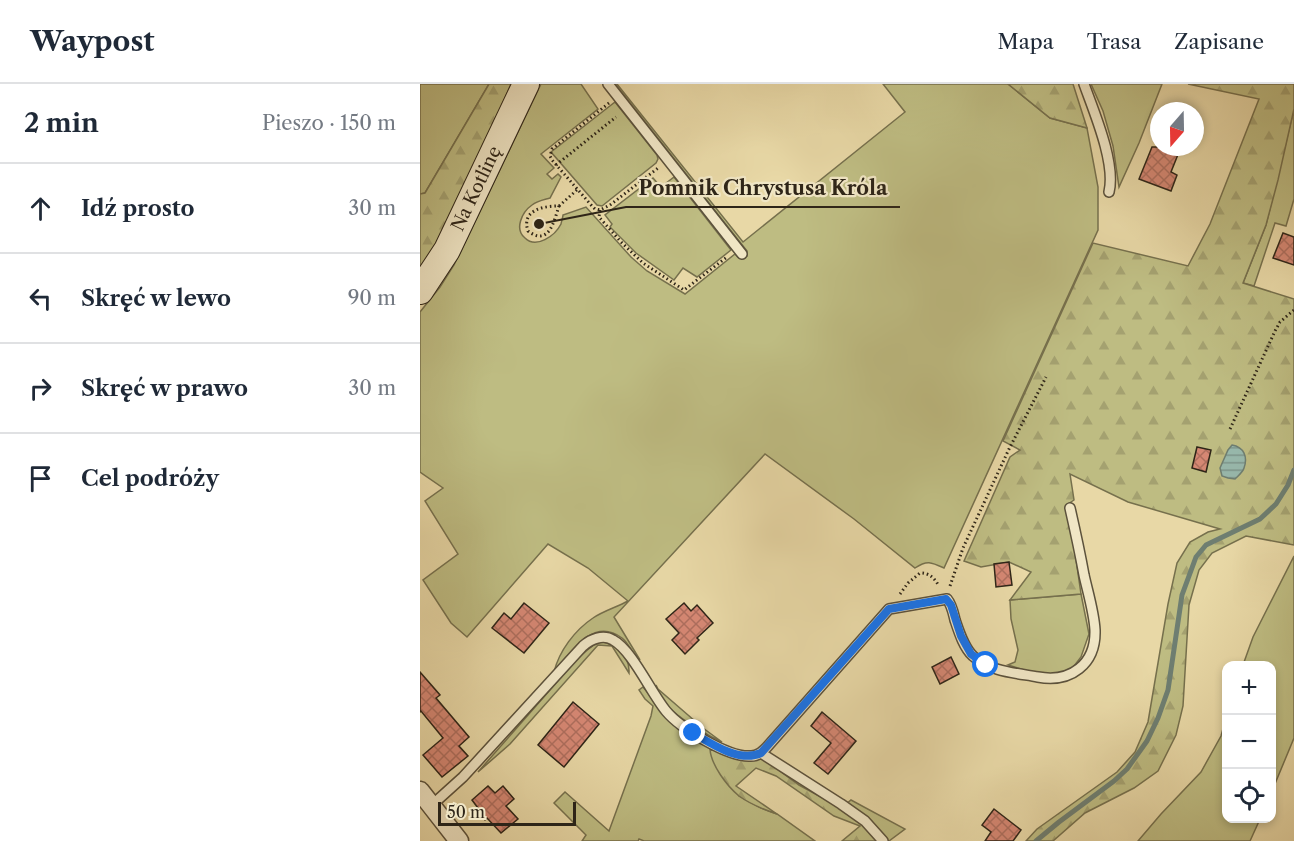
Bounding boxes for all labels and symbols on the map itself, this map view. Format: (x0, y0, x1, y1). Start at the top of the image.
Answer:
north arrow (1150, 102, 1204, 156)
street label: Na Kotlinę (447, 143, 506, 235)
callout: Pomnik Chrystusa Króla (626, 169, 900, 207)
text: Pomnik Chrystusa Króla (638, 176, 888, 200)
route start (972, 651, 998, 677)
route end (679, 719, 705, 745)
scale bar (438, 799, 576, 826)

